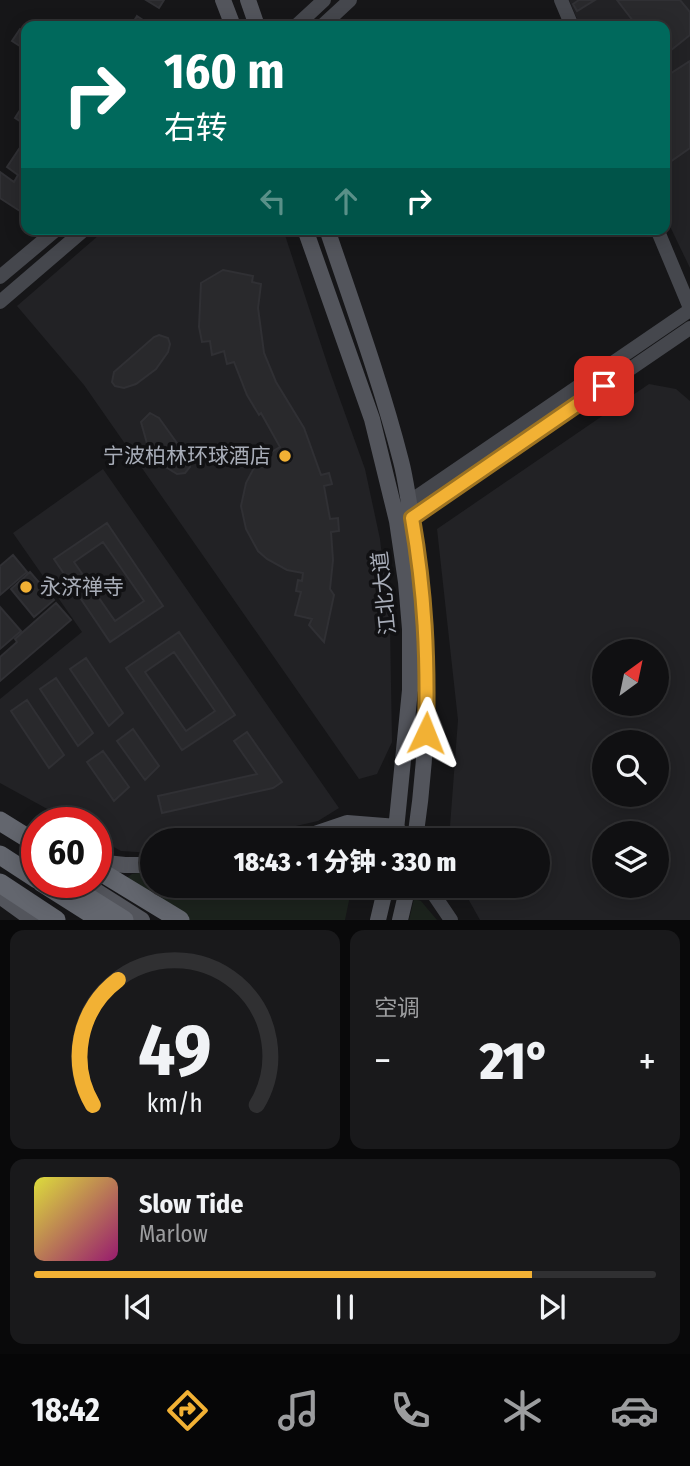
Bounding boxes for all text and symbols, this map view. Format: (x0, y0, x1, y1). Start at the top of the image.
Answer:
text: 160 m (164, 42, 285, 101)
icon: right (49, 49, 140, 140)
text: 右转 (164, 109, 228, 147)
icon: left (254, 182, 292, 220)
icon: ahead (327, 182, 365, 220)
icon: right (400, 182, 438, 220)
pin (574, 356, 634, 416)
icon: arrive (585, 367, 623, 405)
place label: 宁波柏林环球酒店 (103, 443, 271, 469)
marker: 宁波柏林环球酒店 (277, 448, 293, 464)
street label: 江北大道 (367, 550, 401, 636)
place label: 永济禅寺 (40, 574, 124, 600)
marker: 永济禅寺 (18, 579, 34, 595)
north arrow (592, 639, 668, 716)
map controls (592, 639, 669, 898)
position arrow (389, 696, 463, 770)
button: search (592, 730, 669, 807)
speed limit sign: 60 (21, 807, 112, 898)
button: layers (592, 821, 669, 898)
text: 18:43 · 1 分钟 · 330 m (234, 847, 456, 878)
text: 空调 (374, 994, 420, 1022)
text: 49 (138, 1008, 212, 1095)
text: 21° (480, 1030, 550, 1093)
text: − (374, 1038, 391, 1084)
text: + (639, 1038, 656, 1084)
text: km/h (147, 1089, 203, 1119)
text: Slow Tide (139, 1189, 243, 1220)
text: Marlow (139, 1220, 208, 1248)
icon: previous (119, 1288, 157, 1326)
icon: pause (326, 1288, 364, 1326)
icon: next (533, 1288, 571, 1326)
icon: directions (163, 1386, 212, 1435)
icon: music (274, 1386, 323, 1435)
icon: phone (386, 1386, 435, 1435)
icon: climate (498, 1386, 547, 1435)
icon: car (610, 1386, 659, 1435)
text: 18:42 (31, 1391, 100, 1429)

